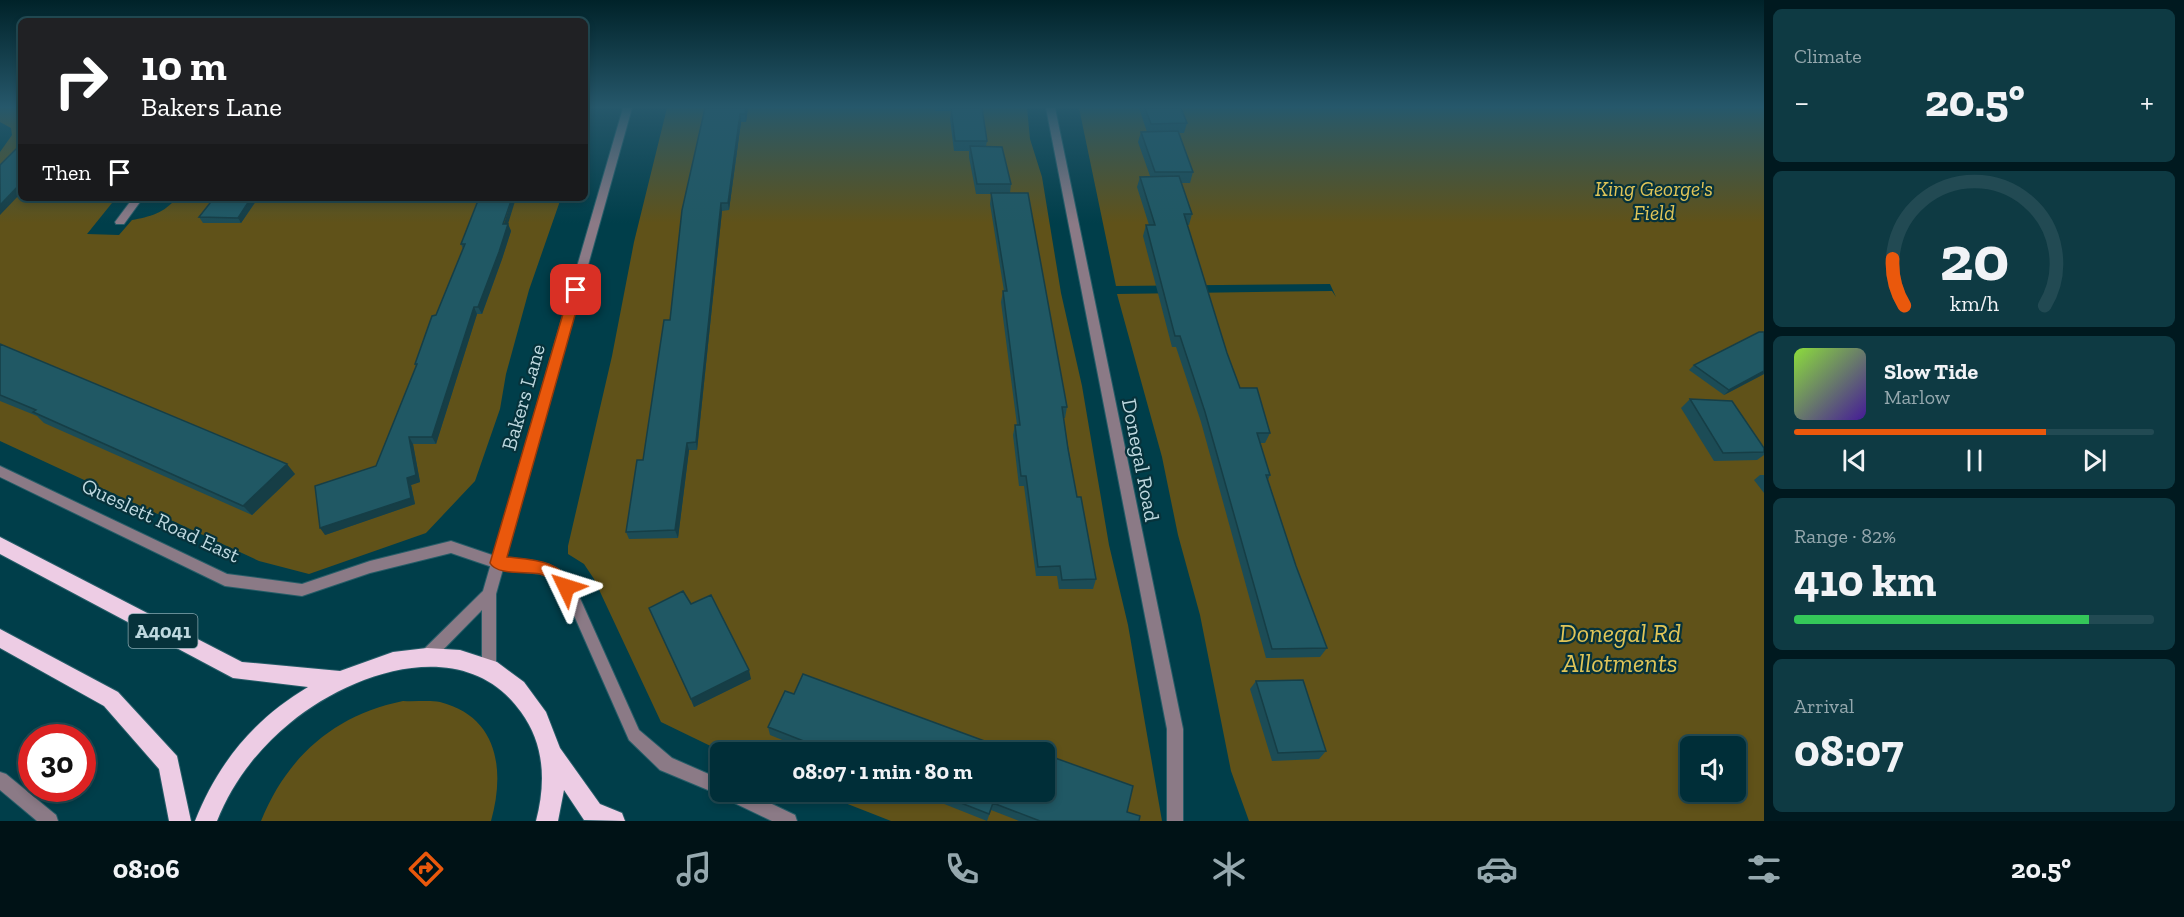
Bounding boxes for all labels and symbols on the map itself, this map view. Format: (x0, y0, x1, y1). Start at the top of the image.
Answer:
park label: King George's Field (1595, 176, 1713, 225)
pin (550, 264, 601, 315)
street label: Bakers Lane (496, 341, 550, 453)
street label: Donegal Road (1117, 396, 1165, 524)
street label: Queslett Road East (78, 472, 244, 568)
position arrow (534, 555, 598, 619)
road number: A4041 (128, 614, 198, 648)
park label: Donegal Rd Allotments (1559, 617, 1681, 679)
speed limit sign: 30 (18, 724, 96, 802)

